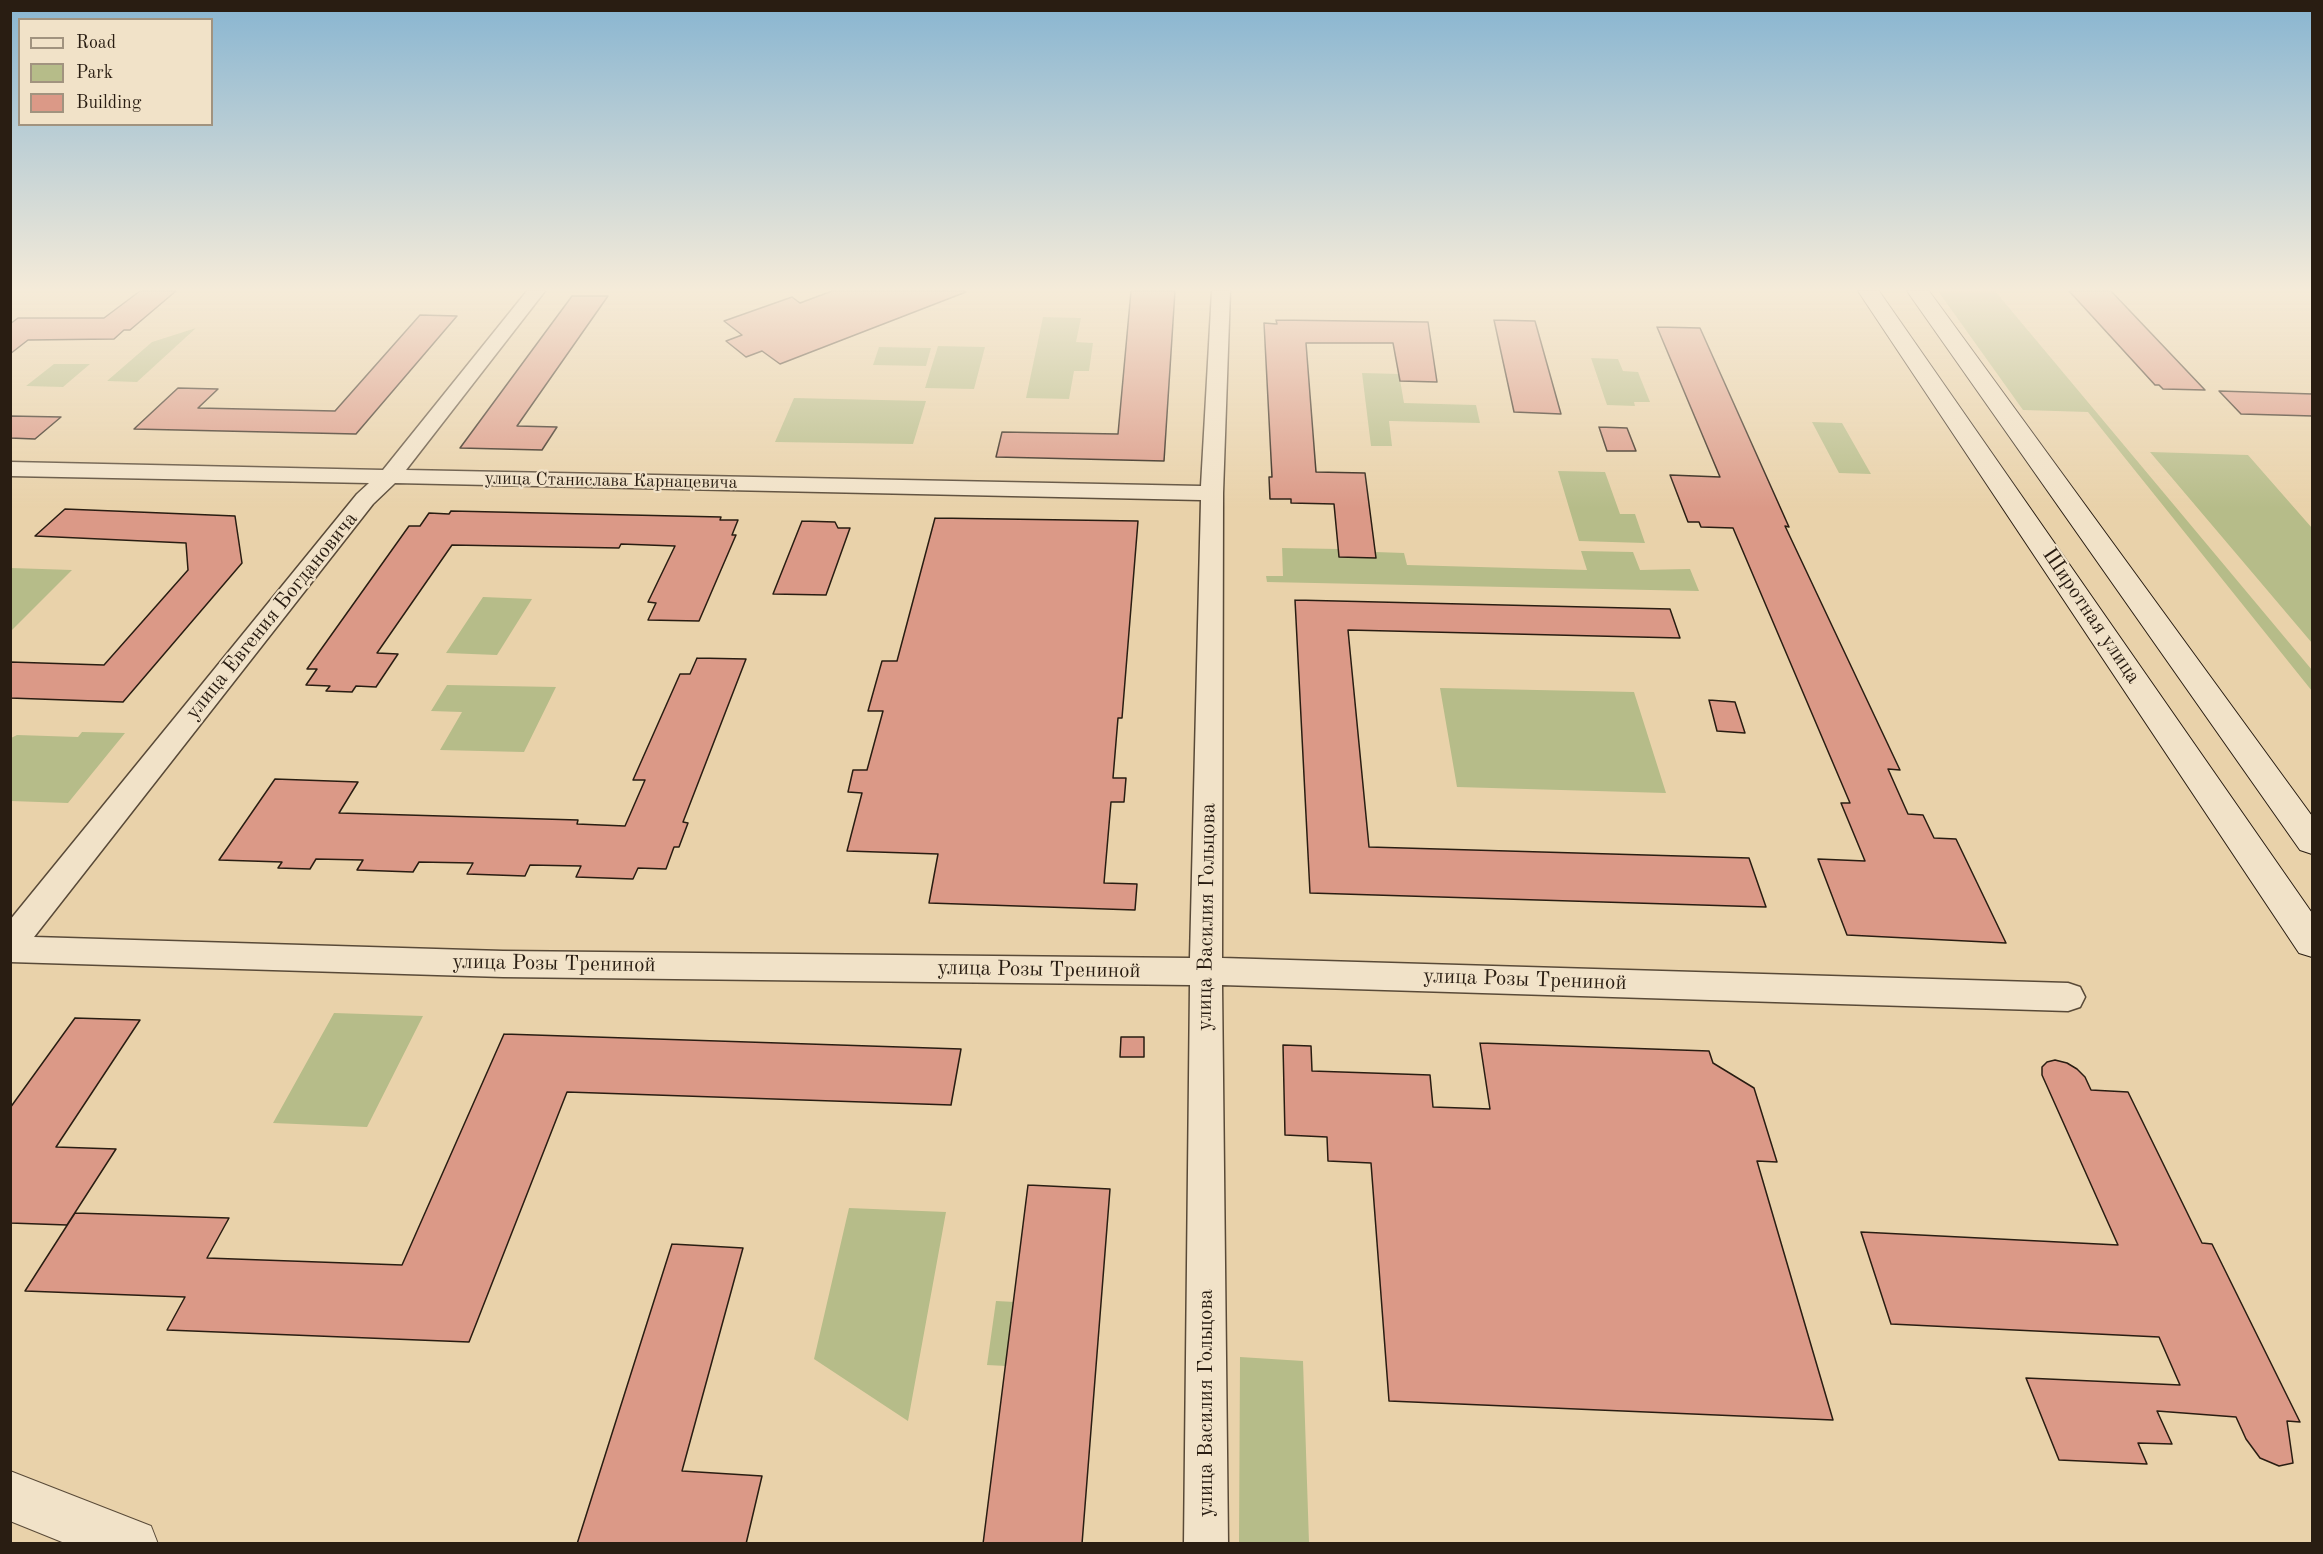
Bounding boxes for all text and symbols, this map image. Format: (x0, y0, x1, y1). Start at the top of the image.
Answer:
legend (18, 18, 213, 126)
text: Road (76, 34, 116, 52)
text: Park (76, 64, 113, 82)
text: Building (76, 94, 141, 112)
street label: улица Станислава Карнацевича (484, 468, 738, 494)
street label: улица Евгения Богдановича (180, 507, 364, 725)
street label: Широтная улица (2036, 543, 2146, 689)
street label: улица Василия Гольцова (1192, 803, 1222, 1031)
street label: улица Розы Трениной (452, 950, 656, 978)
street label: улица Розы Трениной (937, 956, 1141, 984)
street label: улица Розы Трениной (1423, 964, 1627, 996)
street label: улица Василия Гольцова (1193, 1289, 1219, 1517)

